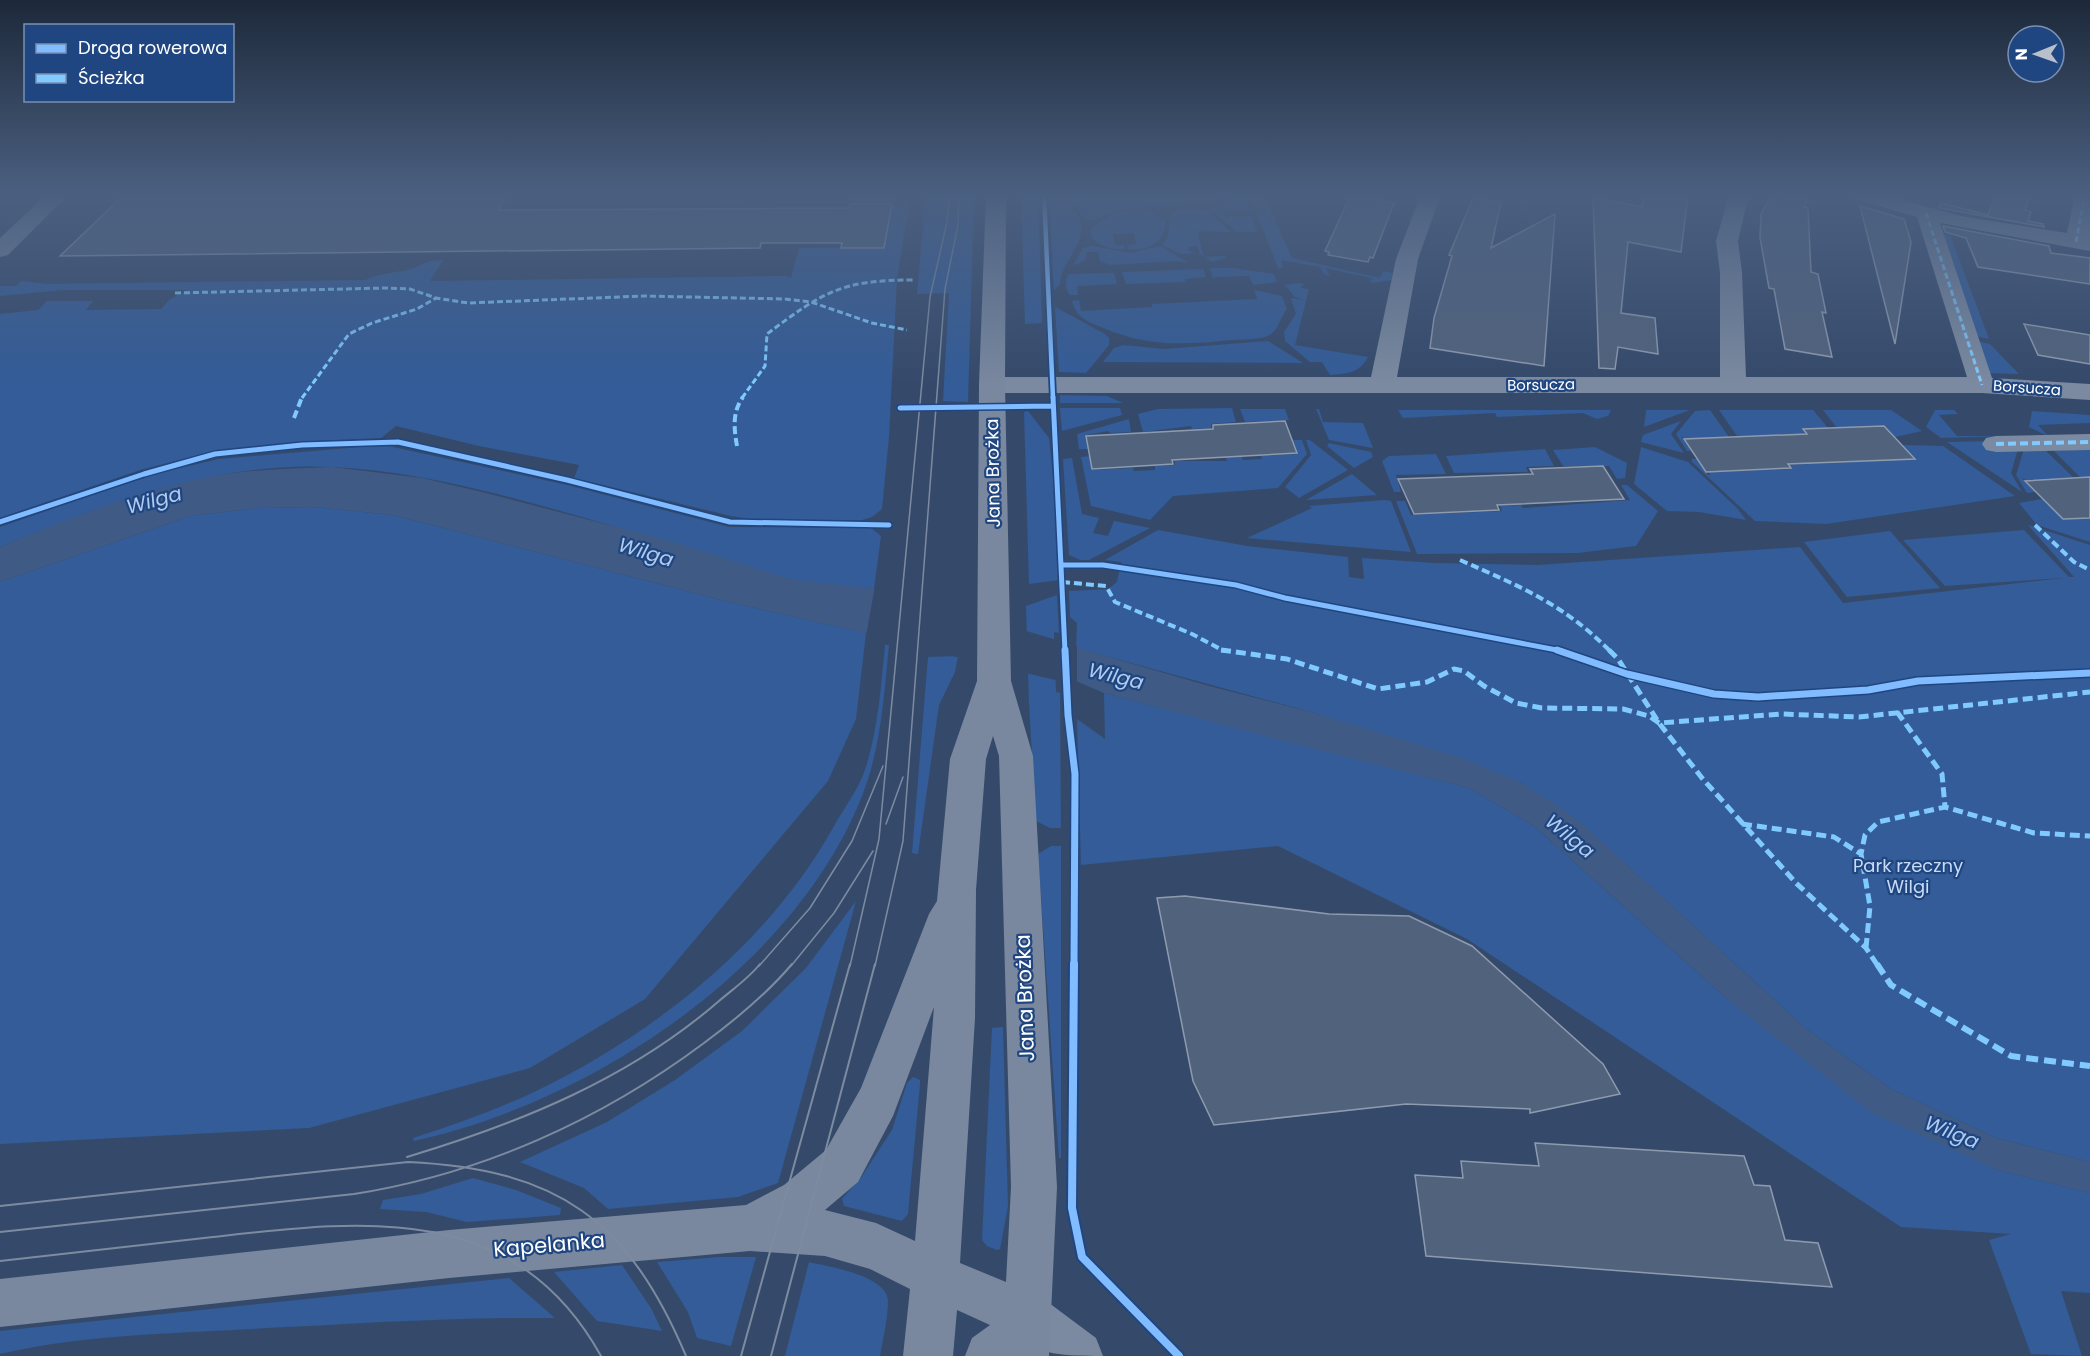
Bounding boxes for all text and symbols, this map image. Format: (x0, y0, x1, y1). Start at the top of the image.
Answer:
legend (24, 24, 234, 102)
north arrow (2006, 24, 2066, 84)
text: Droga rowerowa (78, 35, 227, 60)
text: N (2010, 48, 2033, 60)
text: Ścieżka (78, 65, 145, 90)
street label: Borsucza (1507, 373, 1575, 396)
street label: Borsucza (1992, 375, 2062, 400)
street label: Jana Brożka (979, 418, 1006, 528)
water label: Wilga (123, 479, 185, 521)
water label: Wilga (615, 530, 677, 574)
water label: Wilga (1085, 656, 1147, 696)
water label: Wilga (1539, 807, 1601, 865)
park label: Park rzeczny Wilgi (1853, 853, 1963, 899)
street label: Jana Brożka (1008, 934, 1041, 1062)
water label: Wilga (1921, 1108, 1983, 1156)
street label: Kapelanka (492, 1225, 606, 1264)

